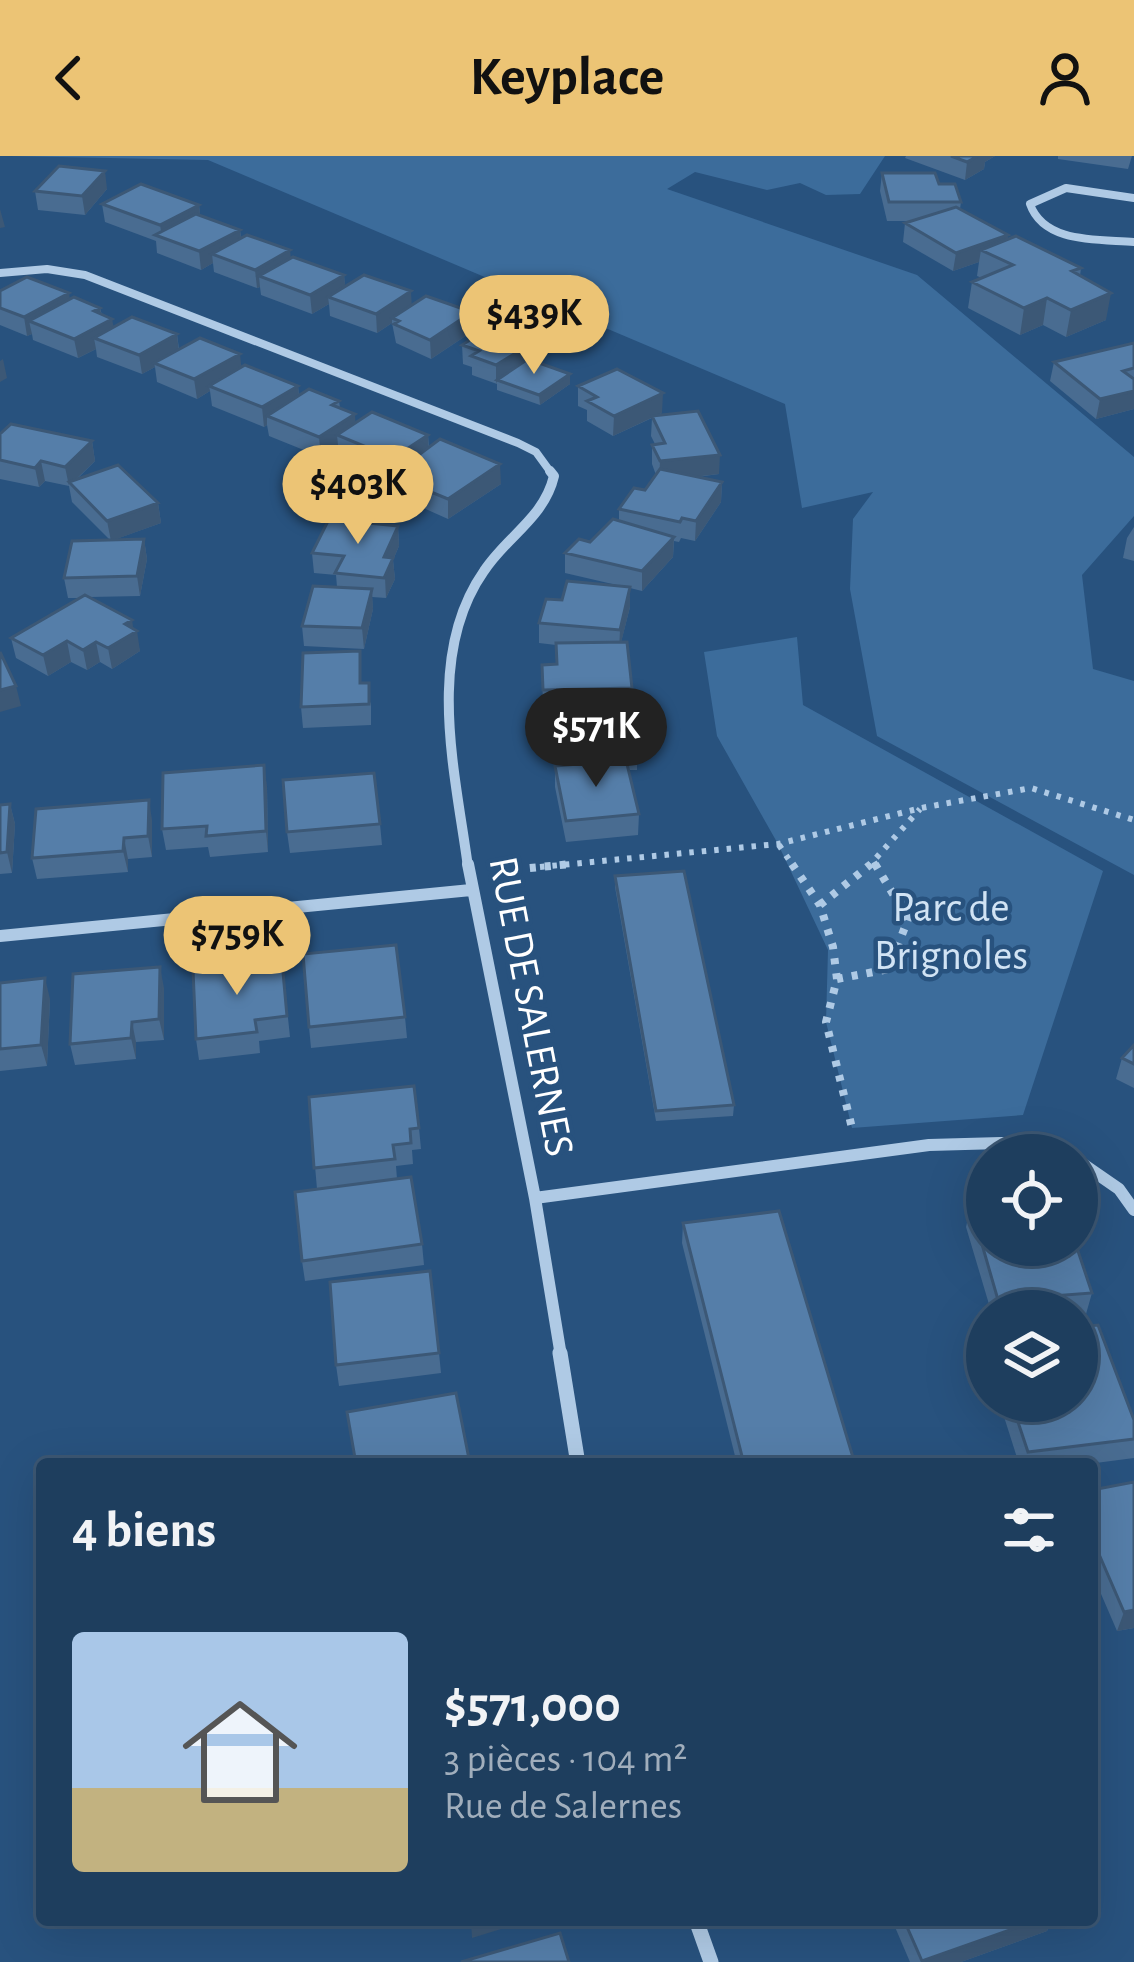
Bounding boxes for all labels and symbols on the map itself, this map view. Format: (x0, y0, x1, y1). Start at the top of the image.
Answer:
pin: $439K (450, 275, 618, 377)
pin: $403K (274, 445, 442, 547)
pin: $571K (512, 688, 680, 790)
street label: RUE DE SALERNES (481, 853, 581, 1160)
park label: Parc de Brignoles (874, 887, 1028, 977)
pin: $759K (153, 896, 321, 998)

